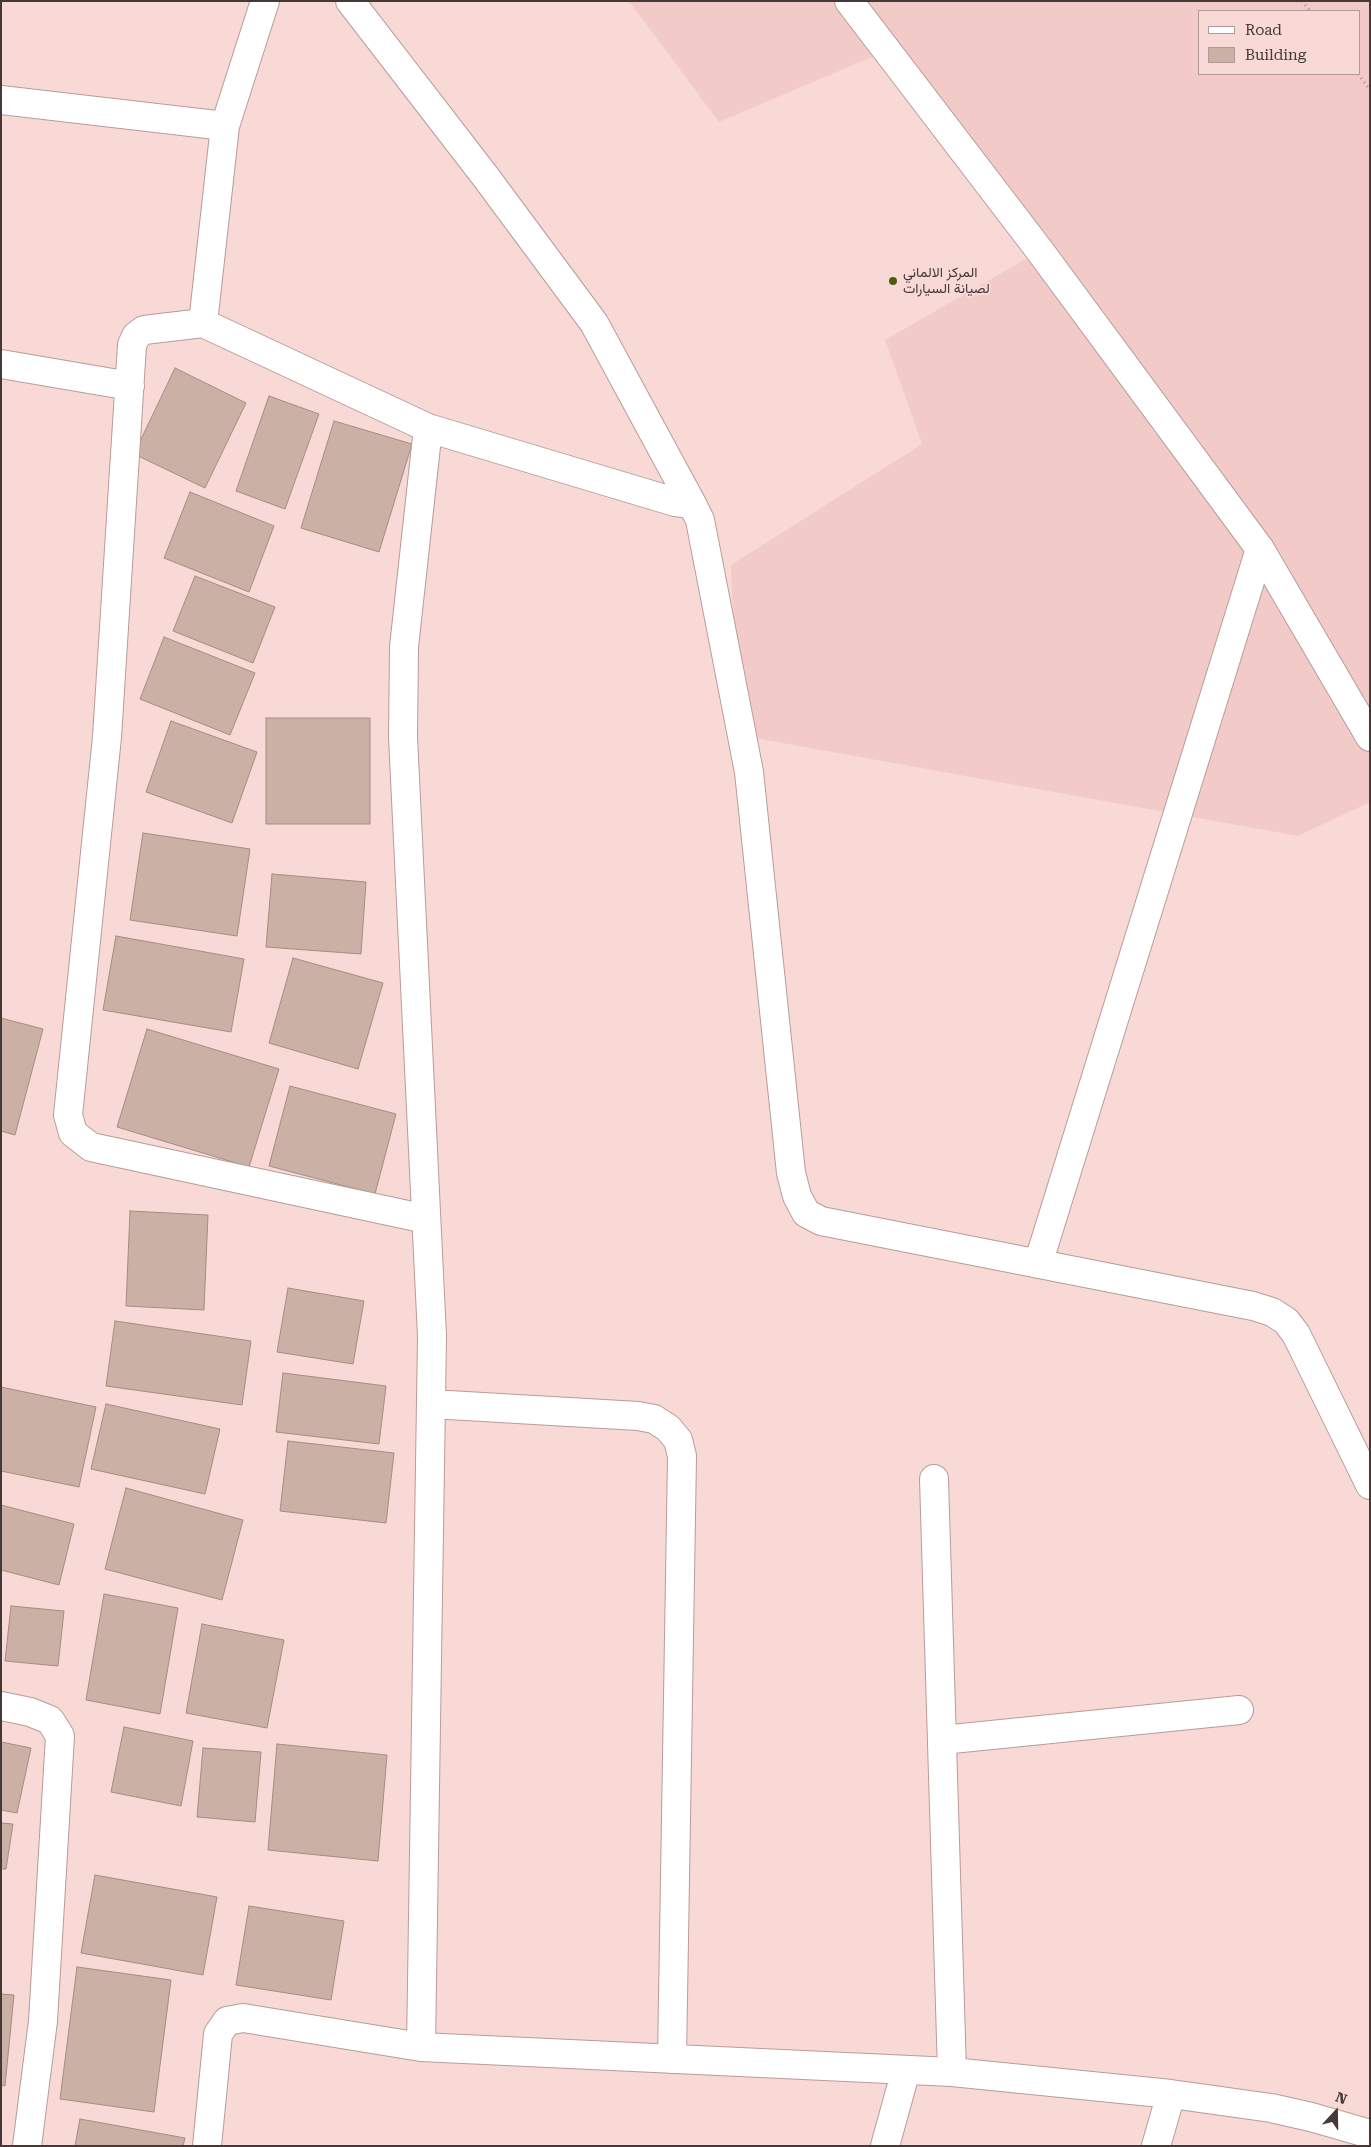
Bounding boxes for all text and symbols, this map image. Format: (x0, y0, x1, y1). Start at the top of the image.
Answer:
legend (1198, 10, 1361, 75)
text: Road (1245, 21, 1282, 39)
text: Building (1245, 46, 1306, 64)
place label: المركز الالماني لصيانة السيارات (903, 265, 990, 298)
marker: المركز الالماني لصيانة السيارات (887, 275, 899, 287)
north arrow (1311, 2087, 1361, 2137)
text: N (1333, 2089, 1349, 2107)

